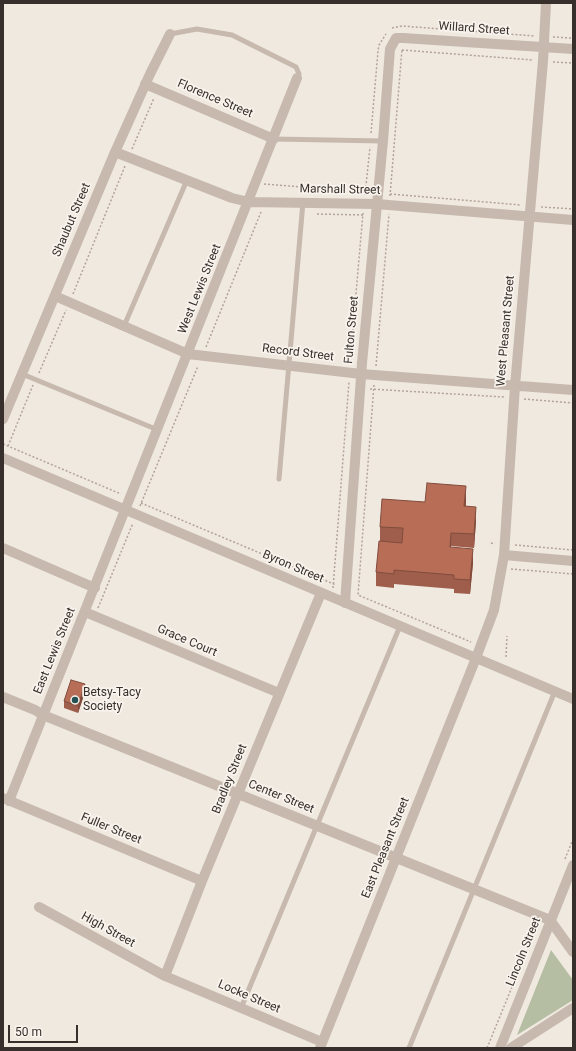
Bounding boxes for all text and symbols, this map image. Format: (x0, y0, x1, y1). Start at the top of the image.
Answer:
street label: Willard Street (438, 19, 510, 39)
street label: Florence Street (175, 77, 255, 121)
street label: Shaubut Street (50, 181, 94, 259)
street label: Marshall Street (299, 182, 381, 198)
street label: West Lewis Street (175, 242, 225, 336)
street label: West Pleasant Street (494, 275, 518, 387)
street label: Fulton Street (342, 296, 362, 364)
street label: Record Street (261, 341, 335, 365)
street label: Byron Street (260, 548, 326, 586)
street label: East Lewis Street (31, 606, 79, 696)
street label: Grace Court (155, 622, 219, 660)
place label: Betsy-Tacy Society (83, 686, 141, 714)
marker: Betsy-Tacy Society (70, 695, 80, 705)
street label: Bradley Street (209, 742, 251, 816)
street label: Center Street (246, 777, 316, 817)
street label: East Pleasant Street (359, 795, 413, 901)
street label: Fuller Street (79, 810, 143, 848)
street label: High Street (79, 909, 137, 951)
street label: Lincoln Street (504, 915, 544, 989)
street label: Locke Street (216, 977, 282, 1017)
scale bar (10, 1017, 80, 1043)
text: 50 m (15, 1025, 42, 1039)

